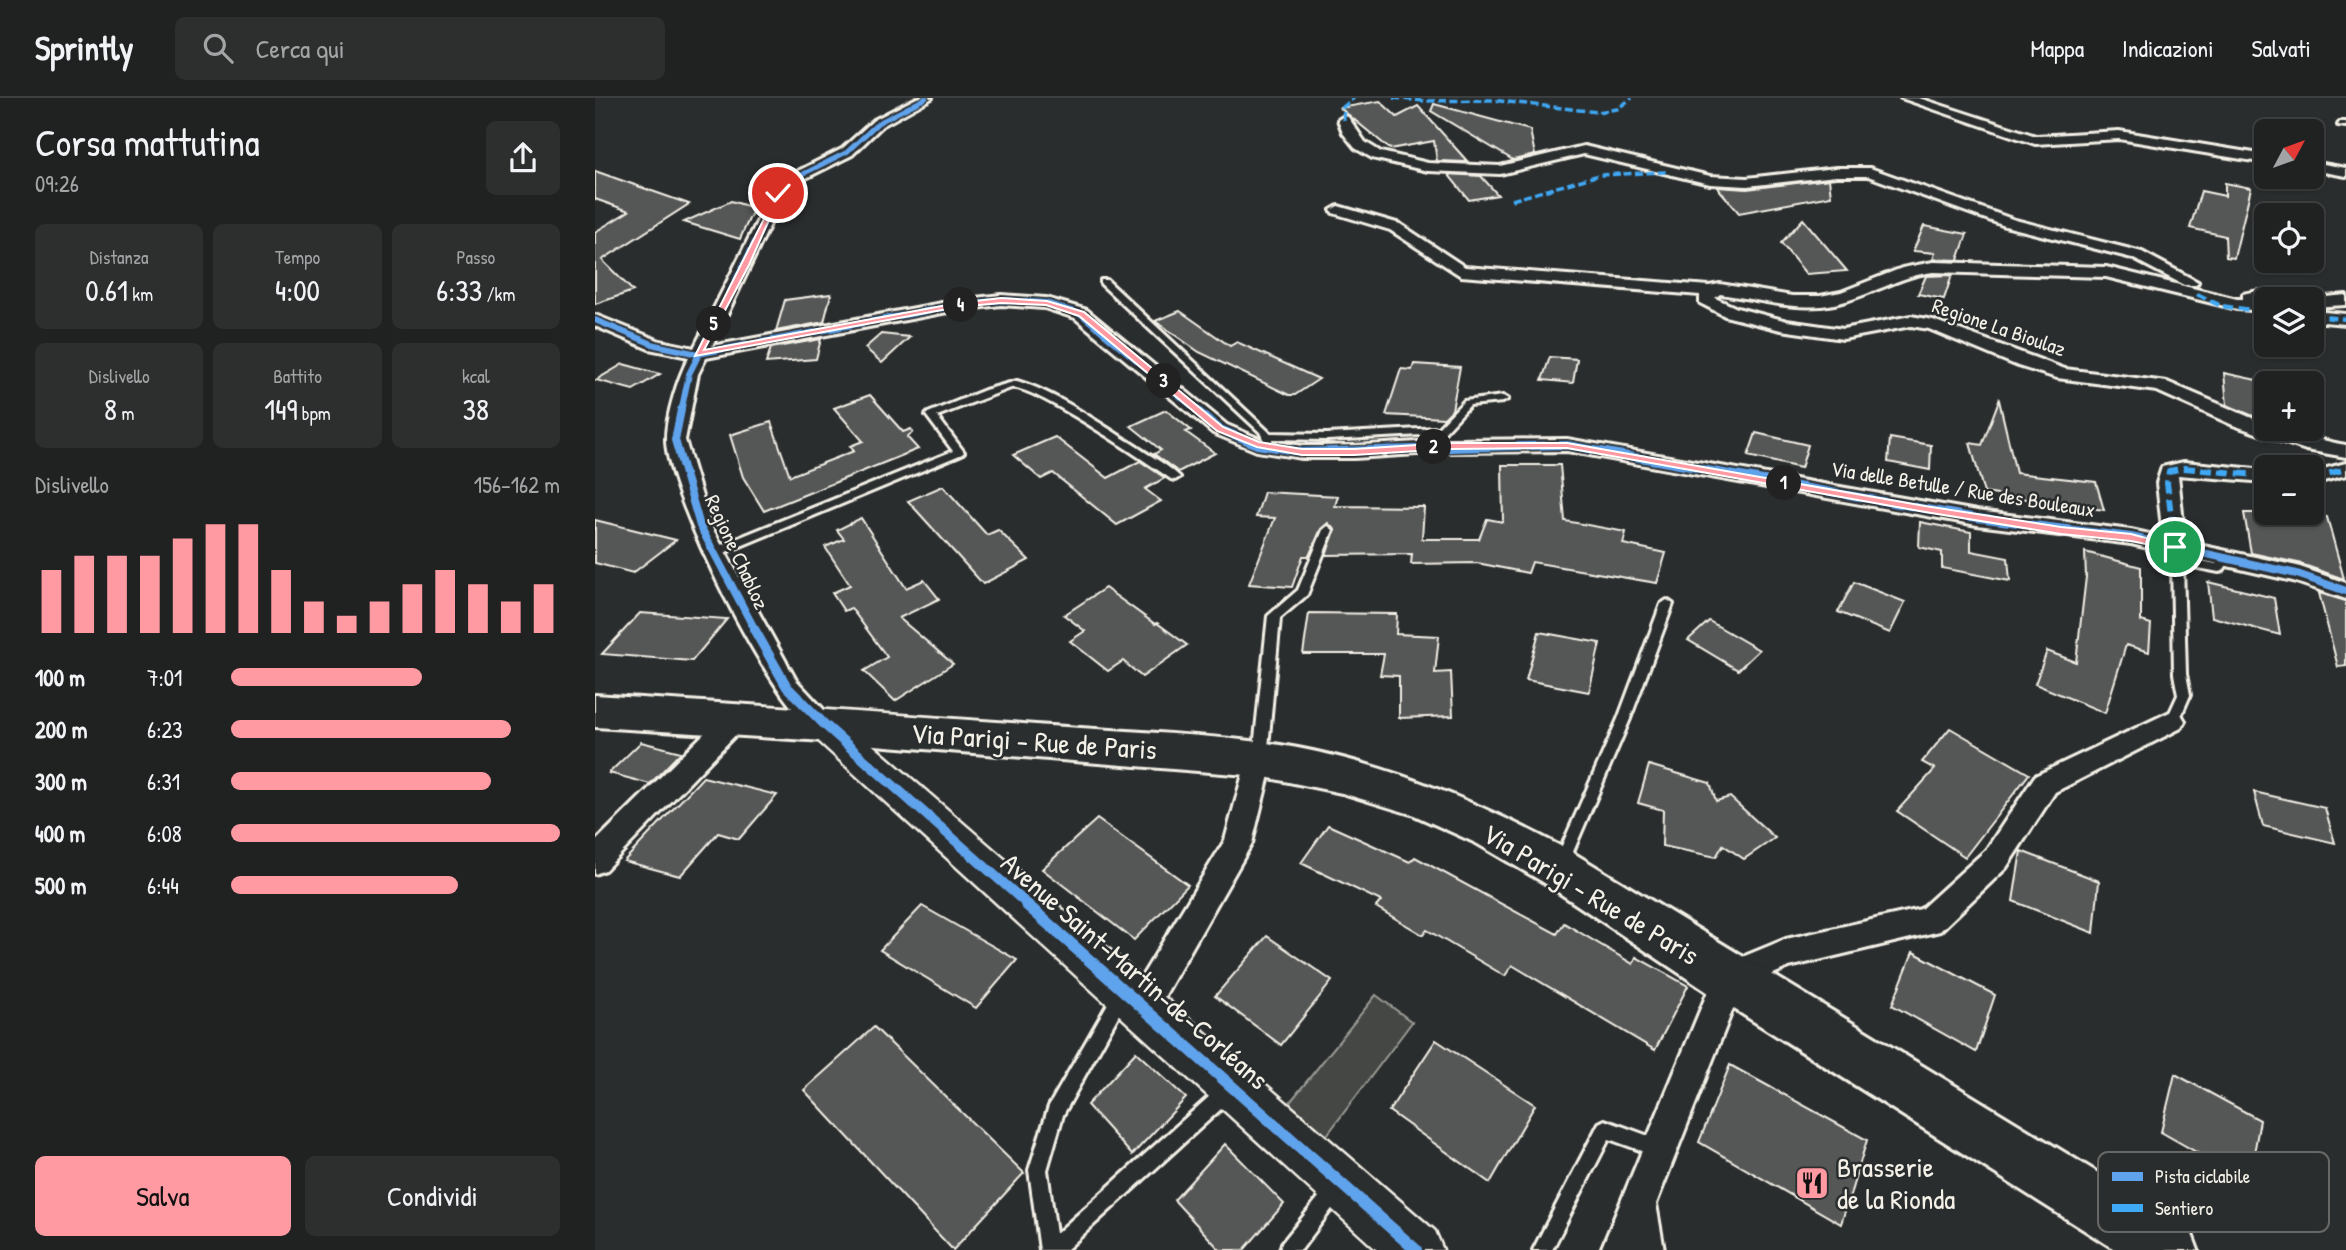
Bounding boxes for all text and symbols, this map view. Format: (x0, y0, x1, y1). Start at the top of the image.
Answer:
search box (175, 17, 665, 80)
text: Sprintly (35, 26, 133, 70)
icon: search (199, 29, 237, 67)
text: Cerca qui (255, 31, 345, 66)
text: Mappa (2030, 32, 2084, 64)
text: Indicazioni (2122, 32, 2214, 64)
text: Salvati (2252, 32, 2311, 64)
text: Corsa mattutina (35, 116, 260, 168)
north arrow (2254, 119, 2324, 189)
map controls (2254, 119, 2324, 525)
button: share (486, 121, 560, 195)
pin (748, 163, 808, 223)
text: 09:26 (35, 168, 79, 199)
icon: check (759, 174, 797, 212)
button: locate (2254, 203, 2324, 273)
text: Distanza (90, 244, 149, 270)
text: Tempo (275, 244, 320, 270)
text: Passo (456, 244, 495, 270)
text: 0.61 (85, 270, 128, 310)
text: 4:00 (275, 270, 320, 310)
text: 6:33 (436, 270, 482, 310)
text: km (128, 281, 153, 307)
text: /km (482, 281, 515, 307)
button: layers (2254, 287, 2324, 357)
pin: 4 (943, 288, 979, 322)
text: 4 (957, 291, 964, 317)
street label: Regione La Bioulaz (1929, 291, 2069, 363)
pin: 5 (697, 306, 731, 342)
text: 5 (709, 310, 718, 336)
text: Dislivello (89, 363, 150, 389)
text: Battito (273, 363, 322, 389)
text: kcal (462, 363, 490, 389)
pin: 3 (1147, 364, 1181, 398)
text: 3 (1159, 367, 1168, 393)
button: + (2254, 371, 2324, 441)
text: 8 (104, 389, 117, 429)
text: 149 (264, 389, 297, 429)
text: 38 (463, 389, 489, 429)
text: m (117, 400, 134, 426)
text: bpm (297, 400, 331, 426)
pin: 2 (1417, 430, 1451, 464)
text: 2 (1429, 433, 1438, 459)
street label: Via delle Betulle / Rue des Bouleaux (1829, 454, 2097, 524)
button: − (2254, 455, 2324, 525)
pin: 1 (1767, 466, 1801, 500)
text: Dislivello (35, 469, 109, 500)
text: 156–162 m (474, 469, 560, 500)
text: 1 (1780, 469, 1787, 495)
street label: Regione Chabloz (698, 490, 776, 614)
pin (2145, 517, 2205, 577)
icon: arrive (2156, 528, 2194, 566)
text: 100 m (35, 662, 85, 693)
text: 7:01 (147, 662, 182, 693)
street label: Via Parigi - Rue de Paris (910, 713, 1158, 769)
text: 200 m (35, 714, 87, 745)
text: 6:23 (147, 714, 183, 745)
text: 300 m (35, 766, 87, 797)
text: 6:31 (147, 766, 180, 797)
street label: Via Parigi - Rue de Paris (1476, 814, 1706, 974)
text: 400 m (35, 818, 85, 849)
text: 6:08 (147, 818, 182, 849)
street label: Avenue Saint-Martin-de-Corléans (993, 844, 1277, 1098)
text: 500 m (35, 870, 86, 901)
text: 6:44 (147, 870, 179, 901)
place label: Brasserie de la Rionda (1837, 1148, 1955, 1218)
legend (2098, 1152, 2329, 1232)
button: Salva (35, 1156, 291, 1236)
button: Condividi (305, 1156, 560, 1236)
text: Pista ciclabile (2155, 1163, 2251, 1189)
restaurant icon: Brasserie de la Rionda (1793, 1164, 1831, 1202)
text: Sentiero (2155, 1195, 2214, 1221)

